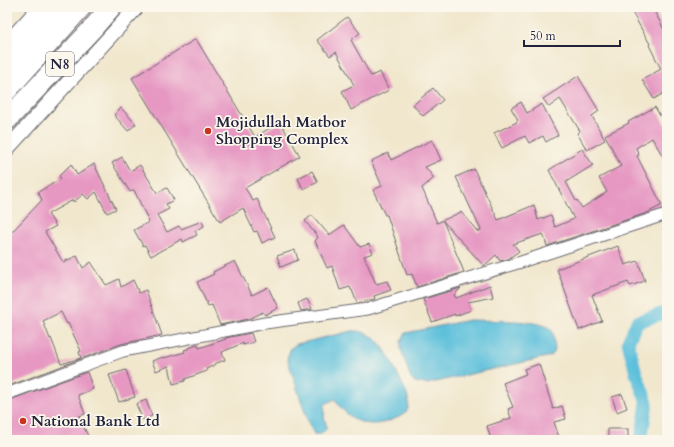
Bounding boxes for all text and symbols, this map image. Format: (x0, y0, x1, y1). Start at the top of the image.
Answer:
scale bar (524, 22, 620, 48)
text: 50 m (530, 28, 557, 44)
road number: N8 (46, 52, 74, 76)
place label: Mojidullah Matbor Shopping Complex (216, 112, 349, 149)
marker: Mojidullah Matbor Shopping Complex (203, 126, 213, 136)
place label: National Bank Ltd (31, 411, 160, 431)
marker: National Bank Ltd (18, 416, 28, 426)

